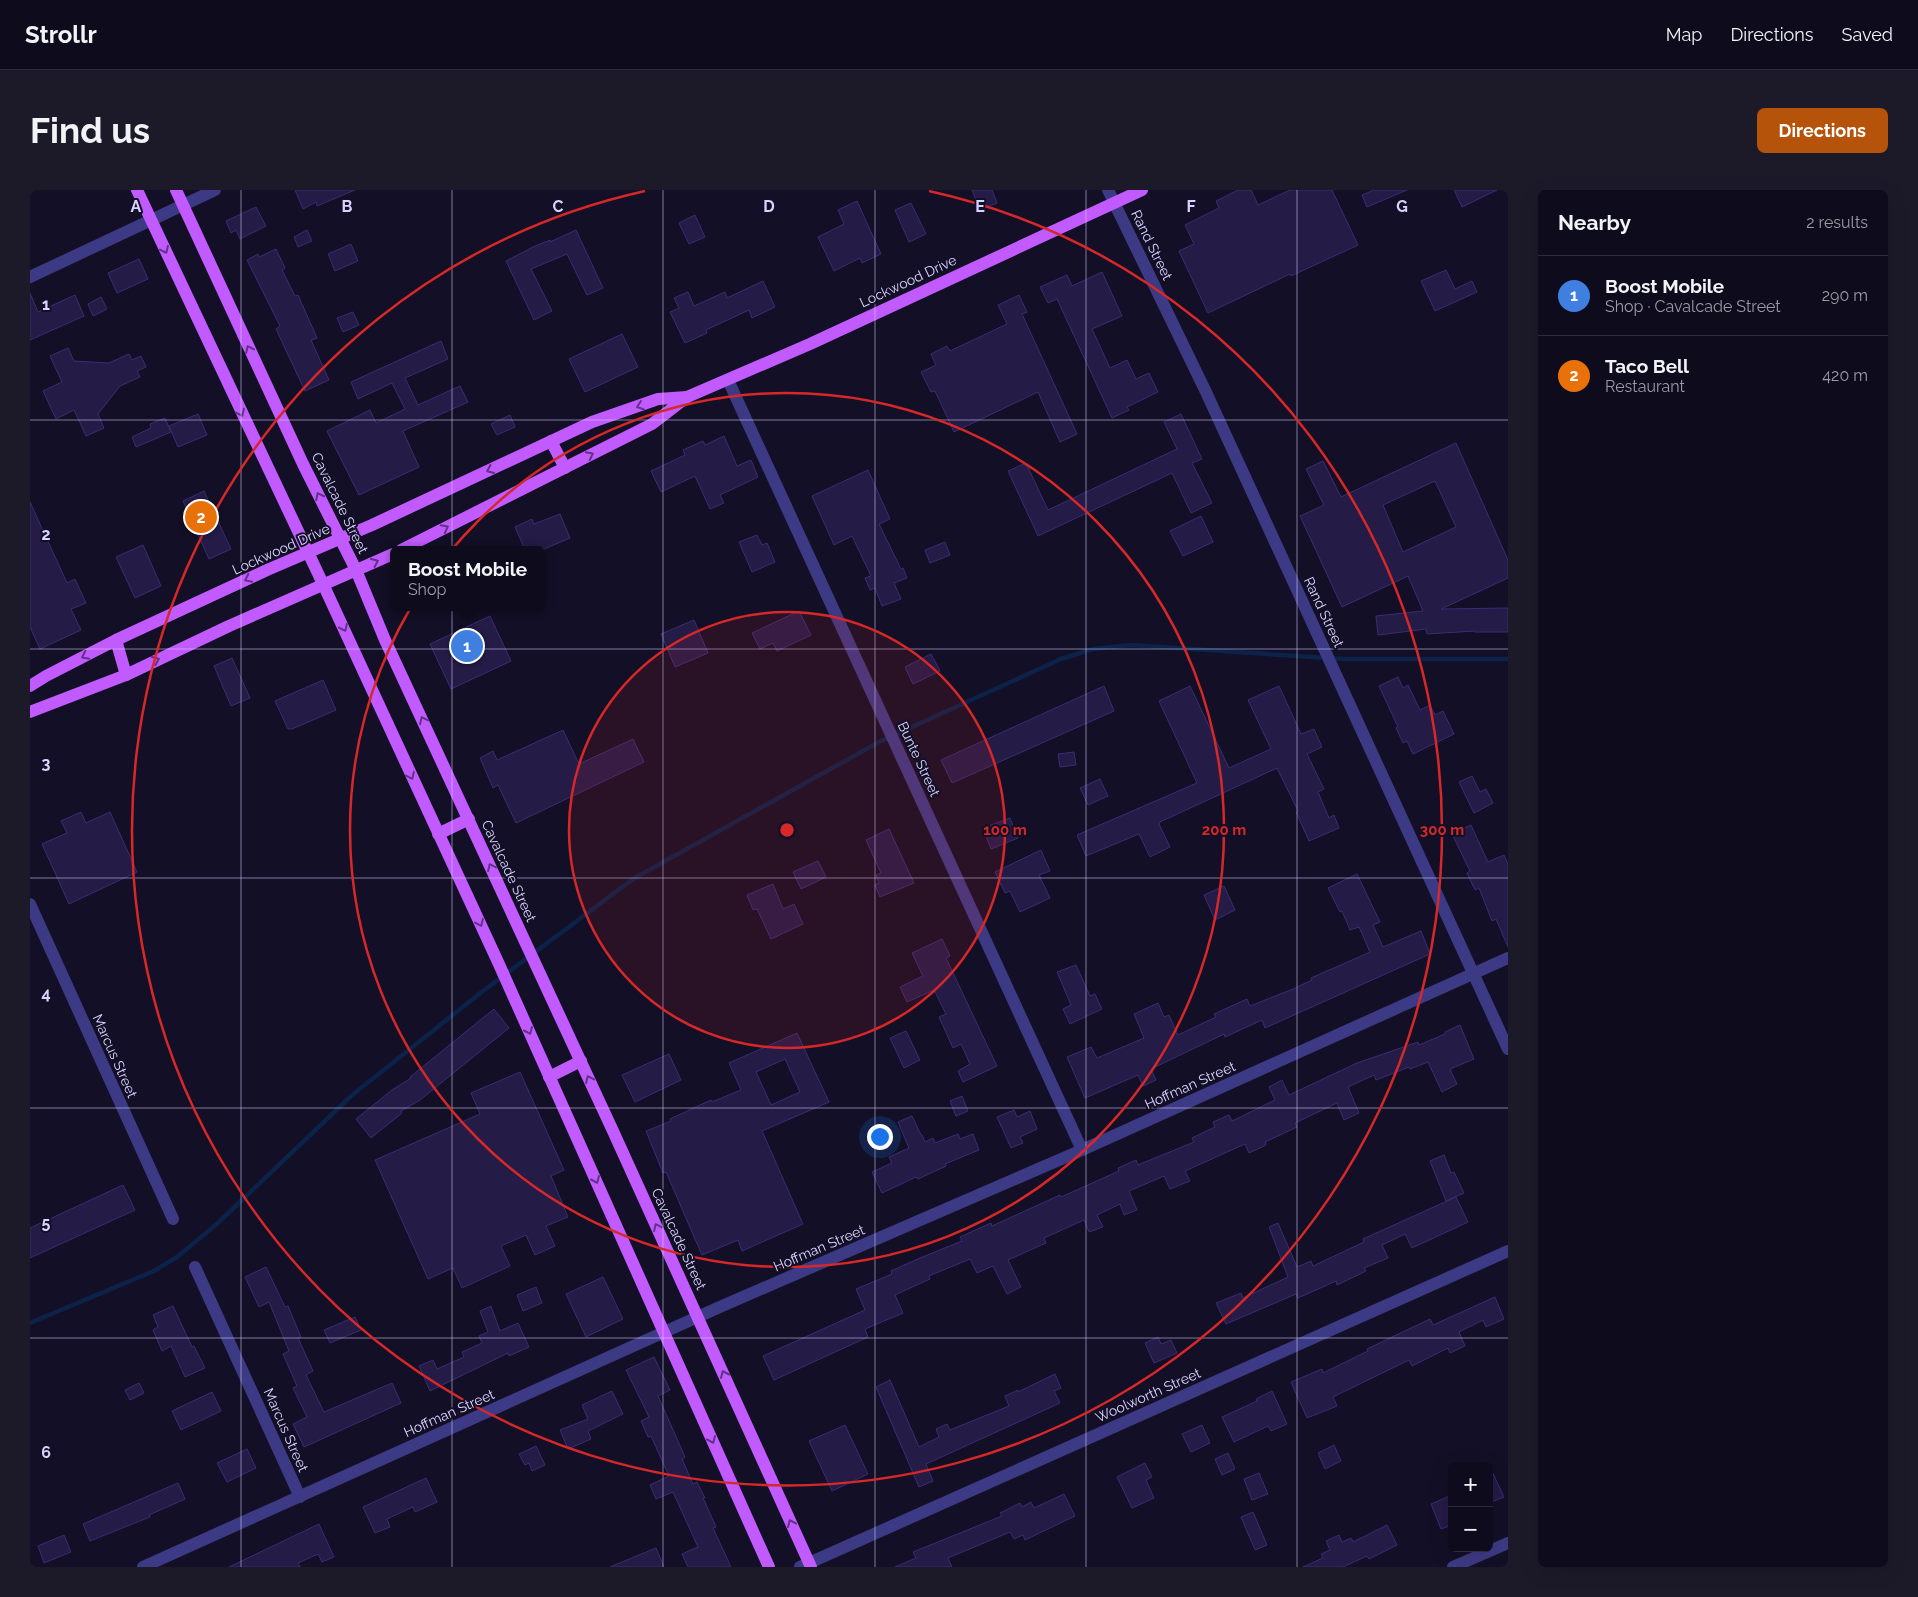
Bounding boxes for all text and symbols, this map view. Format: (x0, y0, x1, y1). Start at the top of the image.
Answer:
text: Strollr (25, 20, 97, 49)
text: Map (1666, 24, 1702, 45)
text: Directions (1730, 24, 1814, 45)
text: Saved (1842, 24, 1893, 45)
button: Directions (1757, 108, 1888, 153)
text: Find us (30, 110, 150, 151)
text: A (131, 197, 142, 216)
text: B (342, 197, 353, 216)
text: C (553, 197, 564, 216)
text: D (763, 197, 775, 216)
text: E (975, 197, 985, 216)
text: F (1186, 197, 1196, 216)
text: G (1396, 197, 1408, 216)
street label: Rand Street (1128, 207, 1176, 283)
text: Nearby (1558, 210, 1631, 235)
text: 2 results (1806, 213, 1868, 232)
one-way arrow (158, 245, 169, 254)
street label: Lockwood Drive (857, 252, 959, 310)
text: Boost Mobile (1605, 275, 1724, 297)
text: 1 (1570, 286, 1578, 305)
text: 290 m (1822, 286, 1868, 305)
text: 1 (42, 295, 50, 314)
text: Shop · Cavalcade Street (1605, 297, 1781, 316)
one-way arrow (245, 345, 256, 354)
text: Taco Bell (1605, 355, 1689, 377)
text: 2 (1569, 366, 1579, 385)
text: 420 m (1822, 366, 1868, 385)
text: Restaurant (1605, 377, 1685, 396)
one-way arrow (636, 400, 644, 410)
one-way arrow (235, 408, 246, 417)
street label: Cavalcade Street (309, 450, 372, 556)
one-way arrow (585, 451, 594, 461)
one-way arrow (486, 463, 495, 474)
one-way arrow (315, 492, 325, 501)
pin: 2 (185, 498, 217, 536)
street label: Lockwood Drive (230, 520, 332, 578)
one-way arrow (440, 524, 449, 534)
text: 2 (41, 525, 51, 544)
popup (390, 546, 545, 611)
one-way arrow (370, 558, 379, 569)
text: Boost Mobile (408, 558, 527, 580)
one-way arrow (244, 573, 253, 583)
street label: Rand Street (1301, 574, 1347, 650)
text: Shop (408, 580, 446, 599)
one-way arrow (337, 623, 348, 632)
pin: 1 (451, 627, 483, 665)
one-way arrow (81, 650, 90, 660)
one-way arrow (151, 656, 160, 667)
one-way arrow (418, 716, 429, 725)
street label: Bunte Street (895, 719, 943, 799)
text: 3 (42, 754, 51, 773)
one-way arrow (405, 771, 416, 780)
street label: Cavalcade Street (478, 818, 540, 925)
centre of rings (778, 821, 796, 839)
text: 100 m (983, 821, 1027, 839)
text: 200 m (1202, 821, 1246, 839)
text: 300 m (1420, 821, 1464, 839)
one-way arrow (488, 864, 498, 873)
one-way arrow (473, 918, 484, 927)
text: 4 (41, 984, 51, 1003)
street label: Marcus Street (89, 1012, 141, 1100)
one-way arrow (523, 1026, 533, 1035)
street label: Hoffman Street (1142, 1058, 1238, 1112)
one-way arrow (585, 1075, 595, 1084)
your location (867, 1124, 893, 1150)
one-way arrow (589, 1175, 600, 1184)
street label: Cavalcade Street (648, 1186, 710, 1293)
text: 5 (42, 1213, 51, 1232)
street label: Hoffman Street (771, 1221, 867, 1274)
one-way arrow (653, 1223, 663, 1232)
street label: Woolworth Street (1093, 1364, 1203, 1425)
one-way arrow (720, 1370, 731, 1379)
street label: Marcus Street (260, 1386, 312, 1474)
street label: Hoffman Street (401, 1386, 497, 1440)
one-way arrow (706, 1435, 717, 1444)
text: 6 (41, 1443, 51, 1462)
map controls (1448, 1462, 1493, 1552)
button: + (1448, 1462, 1493, 1507)
button: − (1448, 1507, 1493, 1552)
one-way arrow (787, 1519, 797, 1528)

